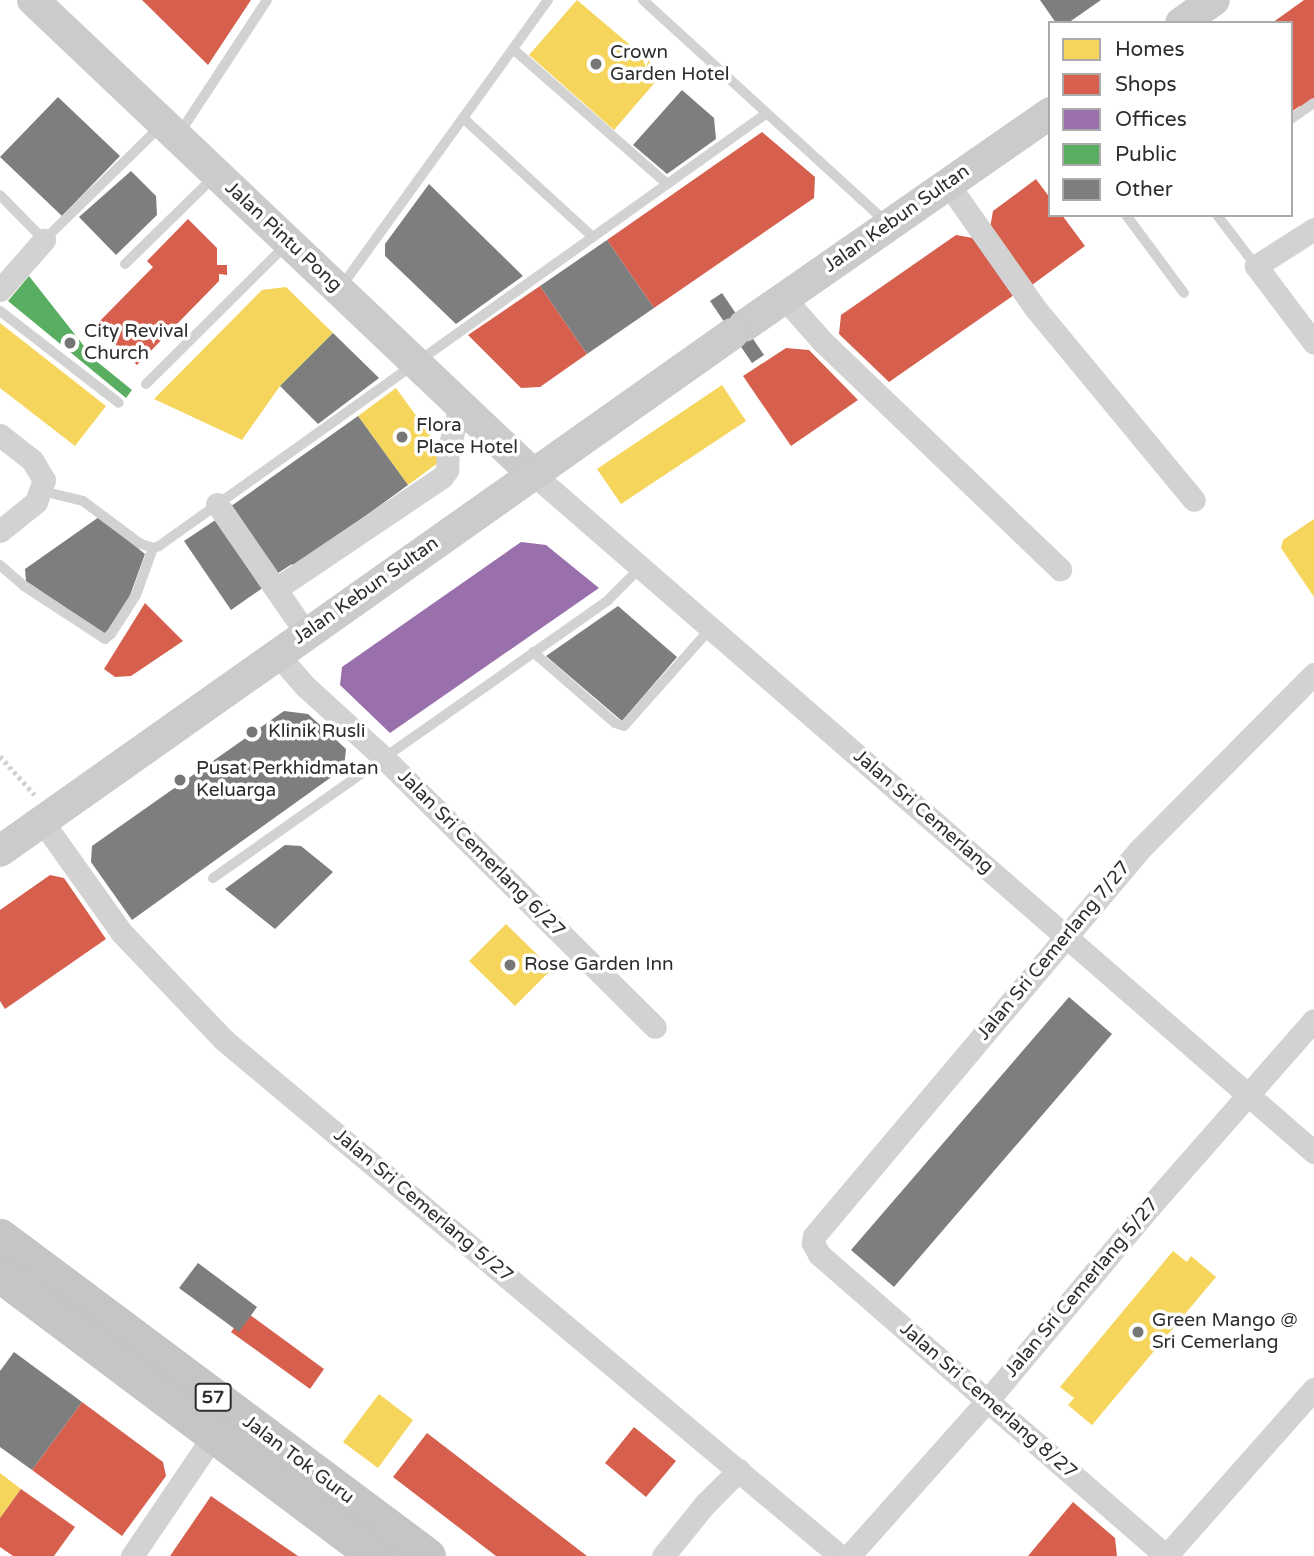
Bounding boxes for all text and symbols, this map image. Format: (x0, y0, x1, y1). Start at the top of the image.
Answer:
legend (1048, 21, 1293, 217)
text: Homes (1115, 37, 1185, 62)
place label: Crown Garden Hotel (610, 42, 729, 86)
marker: Crown Garden Hotel (588, 56, 604, 72)
text: Shops (1115, 72, 1177, 97)
text: Offices (1115, 107, 1187, 132)
text: Public (1115, 142, 1177, 167)
street label: Jalan Kebun Sultan (820, 160, 974, 278)
street label: Jalan Pintu Pong (220, 177, 346, 297)
text: Other (1115, 177, 1173, 202)
place label: City Revival Church (84, 321, 189, 365)
marker: City Revival Church (62, 335, 78, 351)
place label: Flora Place Hotel (416, 415, 518, 459)
marker: Flora Place Hotel (394, 429, 410, 445)
street label: Jalan Kebun Sultan (289, 532, 443, 650)
place label: Klinik Rusli (268, 721, 365, 743)
marker: Klinik Rusli (242, 722, 262, 742)
street label: Jalan Sri Cemerlang (848, 745, 998, 879)
place label: Pusat Perkhidmatan Keluarga (196, 758, 379, 802)
street label: Jalan Sri Cemerlang 6/27 (393, 766, 569, 942)
marker: Pusat Perkhidmatan Keluarga (170, 770, 190, 790)
street label: Jalan Sri Cemerlang 7/27 (972, 857, 1136, 1045)
place label: Rose Garden Inn (524, 954, 674, 976)
marker: Rose Garden Inn (502, 957, 518, 973)
street label: Jalan Sri Cemerlang 5/27 (329, 1124, 517, 1288)
street label: Jalan Sri Cemerlang 5/27 (1000, 1194, 1164, 1382)
place label: Green Mango @ Sri Cemerlang (1152, 1310, 1298, 1354)
street label: Jalan Sri Cemerlang 8/27 (895, 1318, 1081, 1484)
marker: Green Mango @ Sri Cemerlang (1130, 1324, 1146, 1340)
road number: 57 (194, 1382, 232, 1412)
street label: Jalan Tok Guru (238, 1411, 358, 1509)

